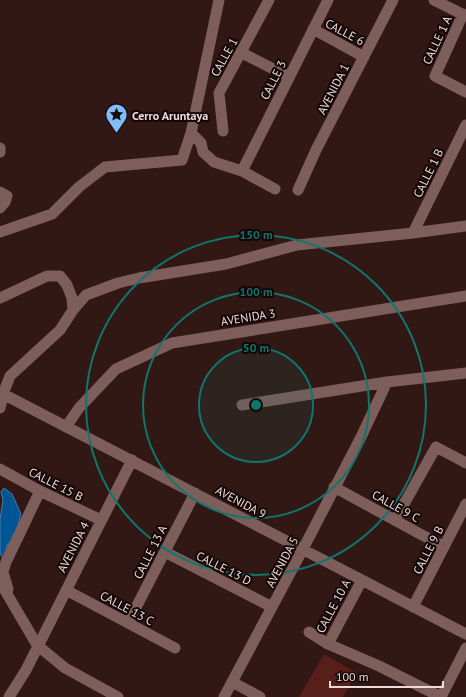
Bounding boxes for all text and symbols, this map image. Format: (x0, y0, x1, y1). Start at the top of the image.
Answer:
street label: CALLE 1 A (419, 13, 455, 67)
street label: CALLE 6 (323, 15, 367, 49)
street label: CALLE 1 (207, 35, 241, 79)
street label: CALLE 3 (257, 58, 289, 102)
street label: AVENIDA 1 (314, 61, 352, 117)
place icon: Cerro Aruntaya (103, 102, 129, 135)
place label: Cerro Aruntaya (132, 108, 208, 123)
street label: CALLE 1 B (410, 146, 446, 200)
text: 150 m (239, 227, 273, 242)
text: 100 m (239, 284, 273, 299)
street label: AVENIDA 3 (220, 305, 276, 329)
text: 50 m (243, 340, 269, 355)
centre of rings (249, 398, 263, 412)
street label: CALLE 15 B (26, 464, 86, 504)
street label: AVENIDA 9 (213, 482, 269, 522)
street label: CALLE 9 C (370, 487, 423, 525)
street label: AVENIDA 4 (54, 519, 92, 575)
street label: CALLE 13 A (130, 523, 170, 581)
street label: CALLE 9 B (409, 523, 447, 577)
street label: AVENIDA 5 (262, 534, 302, 590)
street label: CALLE 13 D (194, 548, 254, 588)
street label: CALLE 10 A (313, 577, 353, 635)
street label: CALLE 13 C (98, 588, 157, 628)
scale bar (330, 663, 443, 689)
text: 100 m (336, 669, 369, 684)

